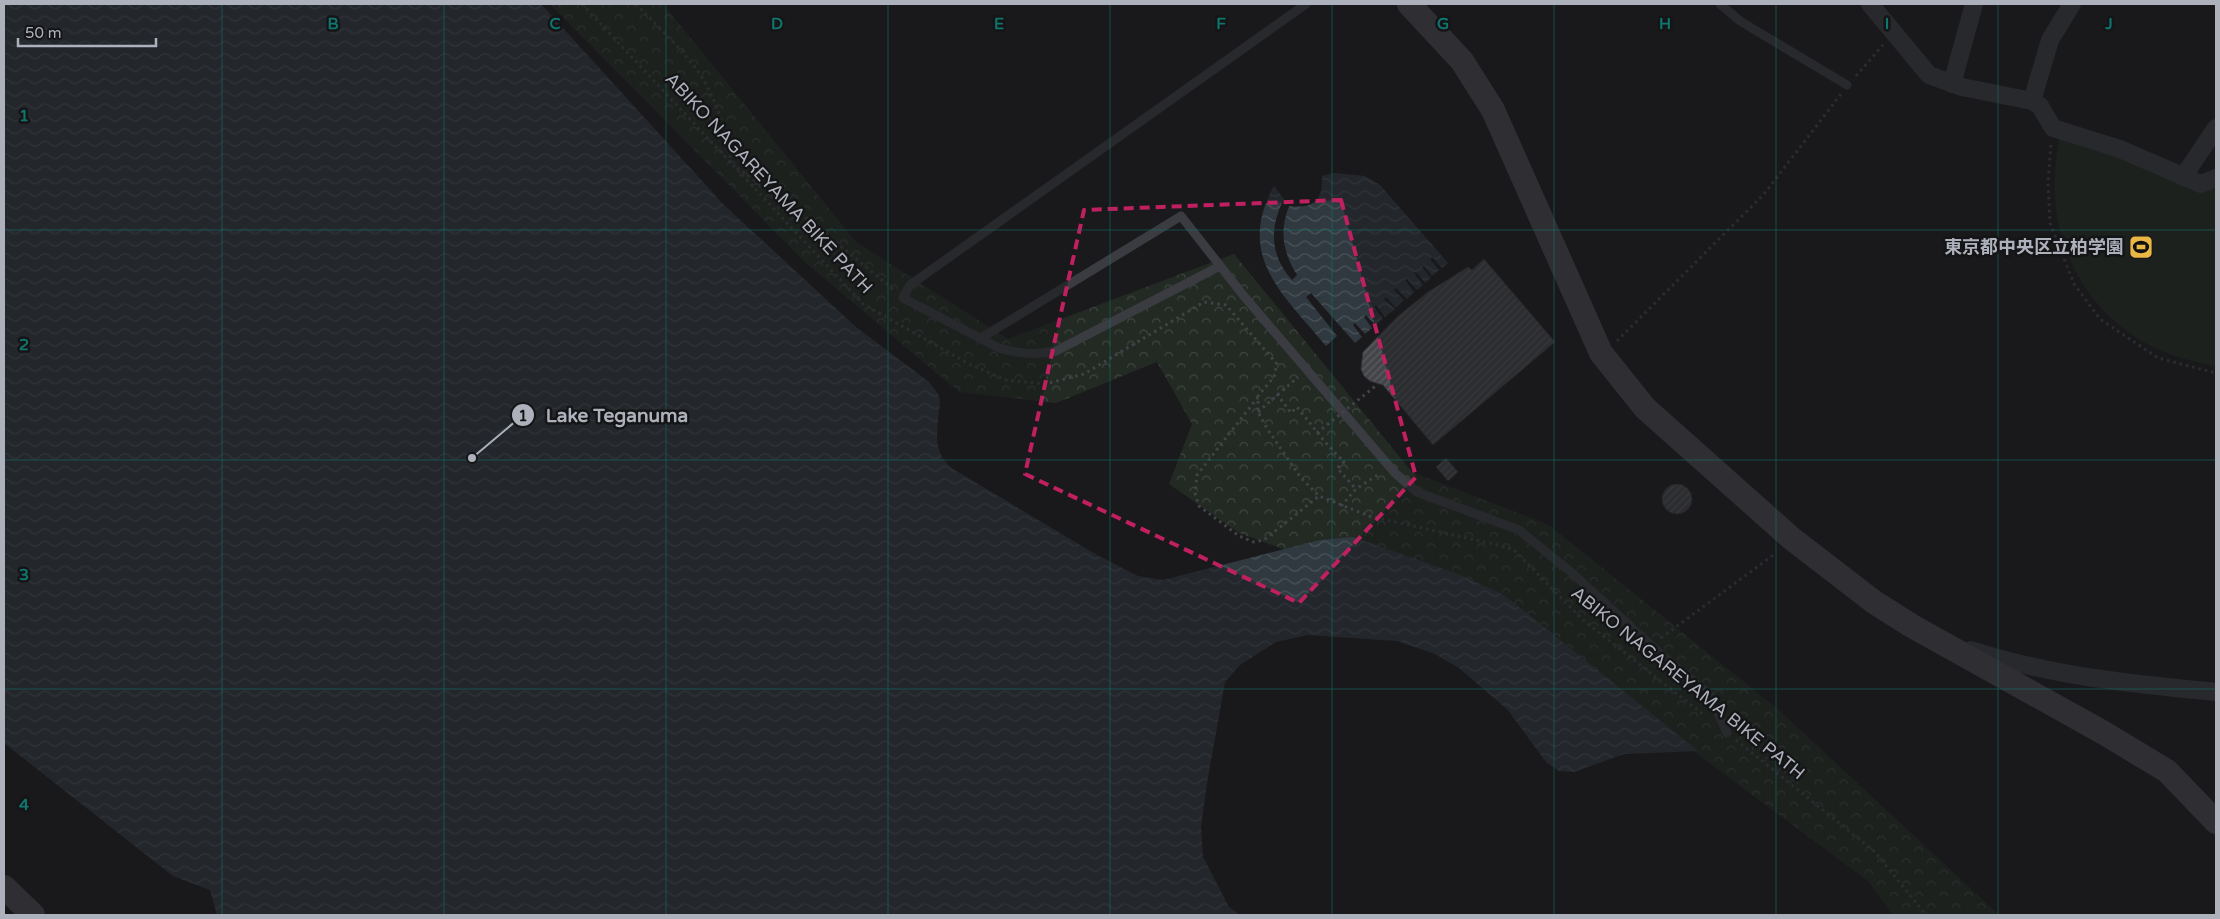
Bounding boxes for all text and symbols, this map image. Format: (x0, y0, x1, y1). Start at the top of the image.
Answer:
text: B (327, 14, 339, 34)
text: C (549, 14, 561, 34)
text: D (771, 14, 783, 34)
text: E (994, 14, 1004, 34)
text: F (1216, 14, 1226, 34)
text: G (1437, 14, 1449, 34)
text: H (1659, 14, 1671, 34)
text: I (1885, 14, 1889, 34)
text: J (2104, 14, 2113, 34)
scale bar (18, 15, 155, 47)
text: 50 m (25, 24, 62, 42)
street label: ABIKO NAGAREYAMA BIKE PATH (661, 68, 877, 298)
text: 1 (19, 106, 29, 126)
sports icon: 東京都中央区立柏学園 (2128, 234, 2154, 260)
place label: 東京都中央区立柏学園 (1944, 236, 2124, 258)
text: 2 (19, 335, 29, 355)
callout: Lake Teganuma (510, 398, 698, 432)
text: Lake Teganuma (546, 405, 688, 428)
text: 1 (518, 407, 528, 425)
text: 3 (19, 565, 29, 585)
street label: ABIKO NAGAREYAMA BIKE PATH (1567, 582, 1809, 784)
text: 4 (19, 795, 29, 815)

